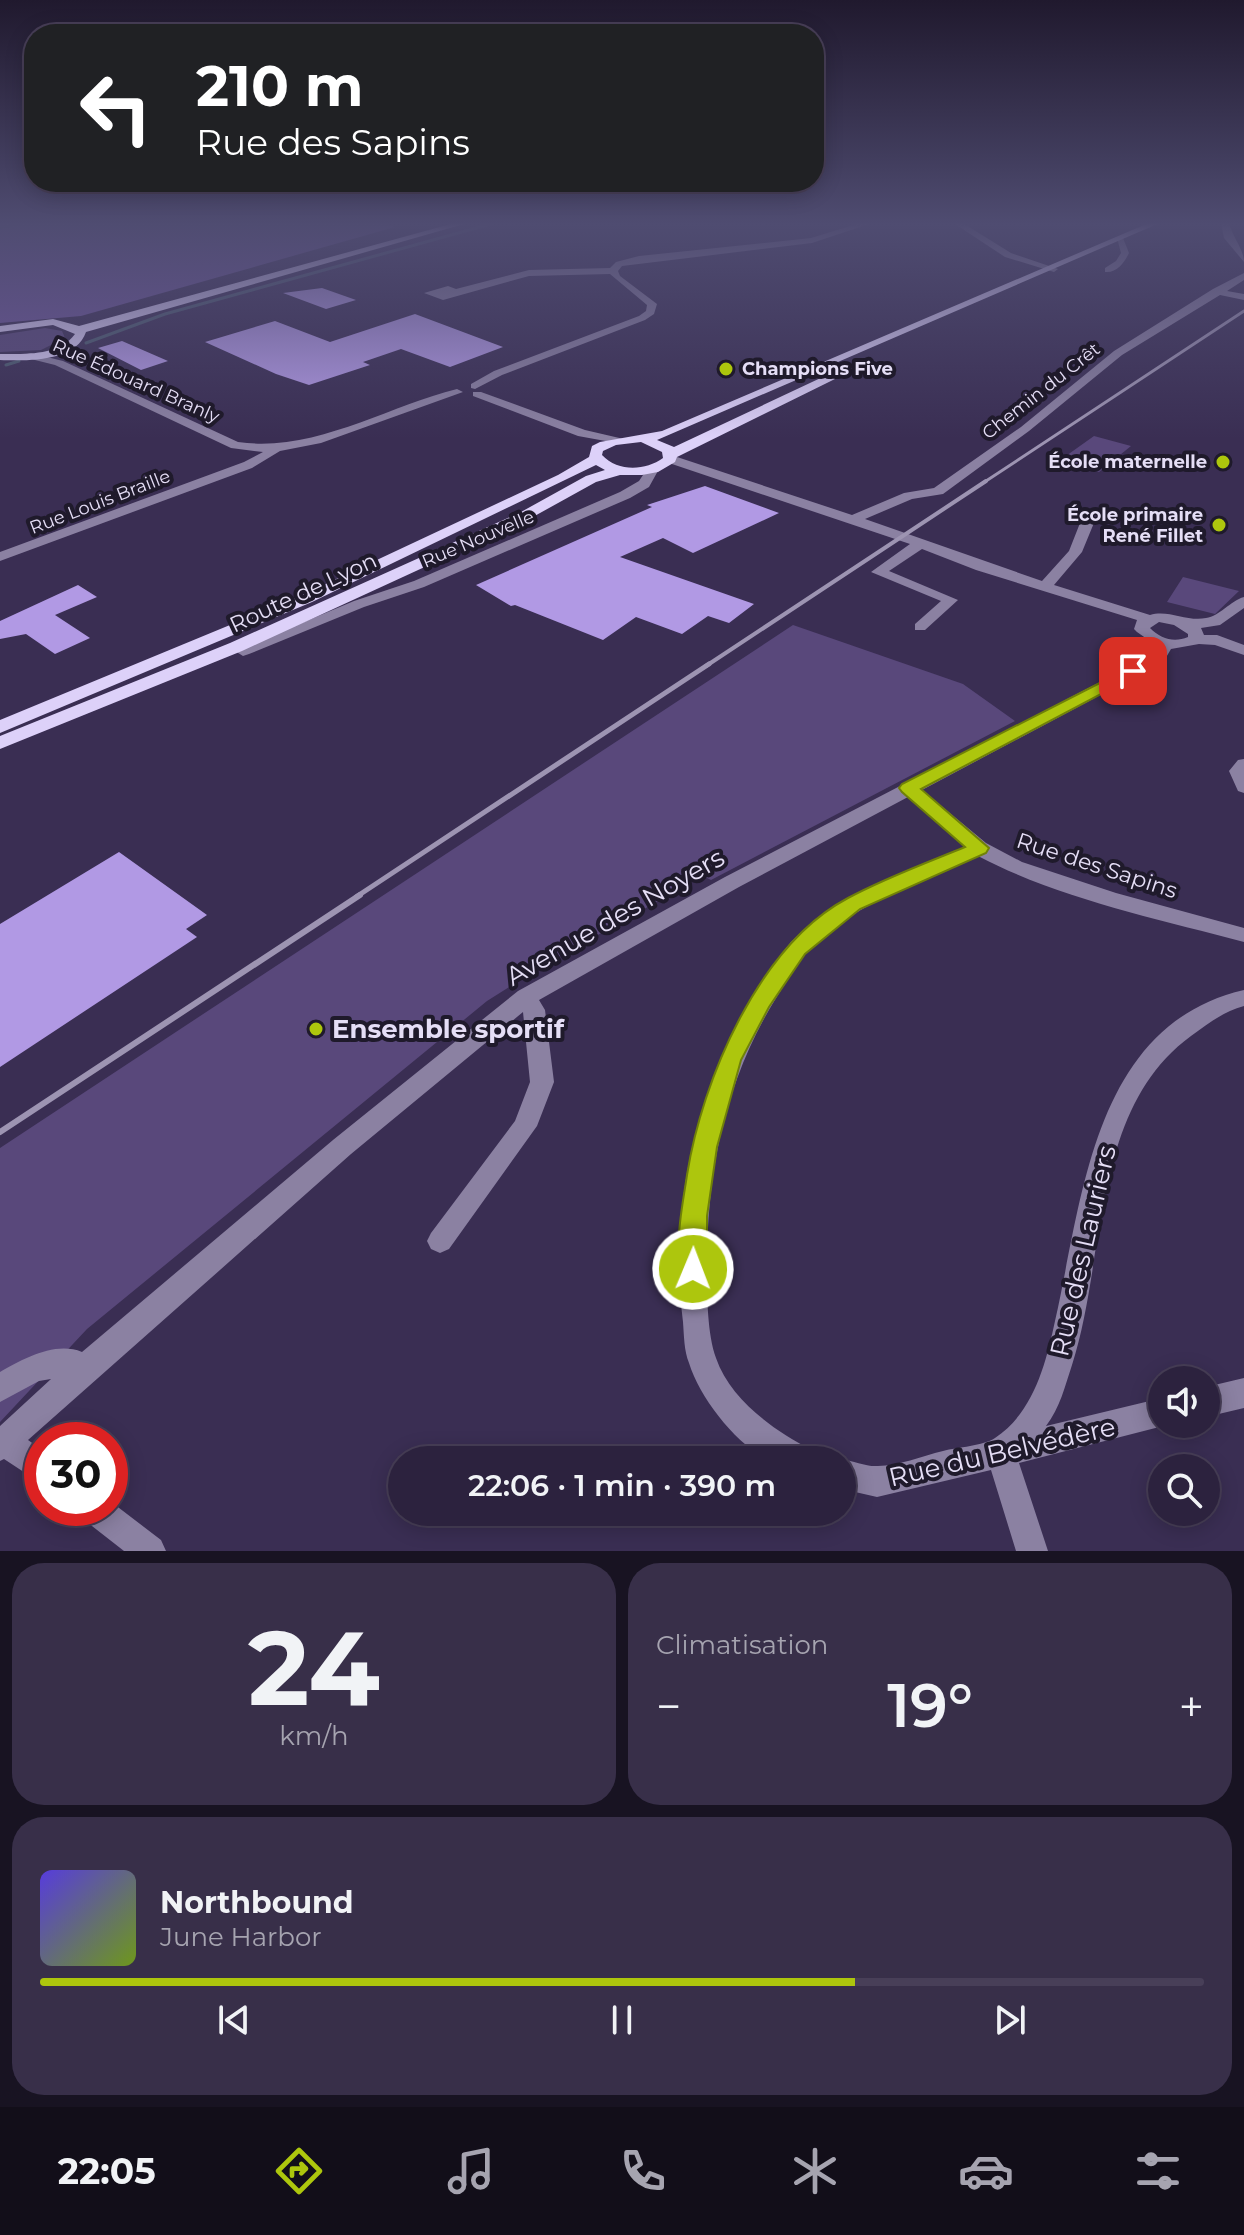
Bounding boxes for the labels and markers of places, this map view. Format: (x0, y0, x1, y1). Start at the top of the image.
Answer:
place label: Champions Five (742, 358, 893, 380)
marker: Champions Five (717, 360, 735, 378)
place label: École maternelle (1048, 451, 1207, 473)
marker: École maternelle (1214, 453, 1232, 471)
place label: École primaire René Fillet (1067, 504, 1203, 547)
marker: École primaire René Fillet (1210, 516, 1228, 534)
pin (1099, 637, 1167, 705)
place label: Ensemble sportif (332, 1013, 565, 1045)
marker: Ensemble sportif (307, 1020, 325, 1038)

